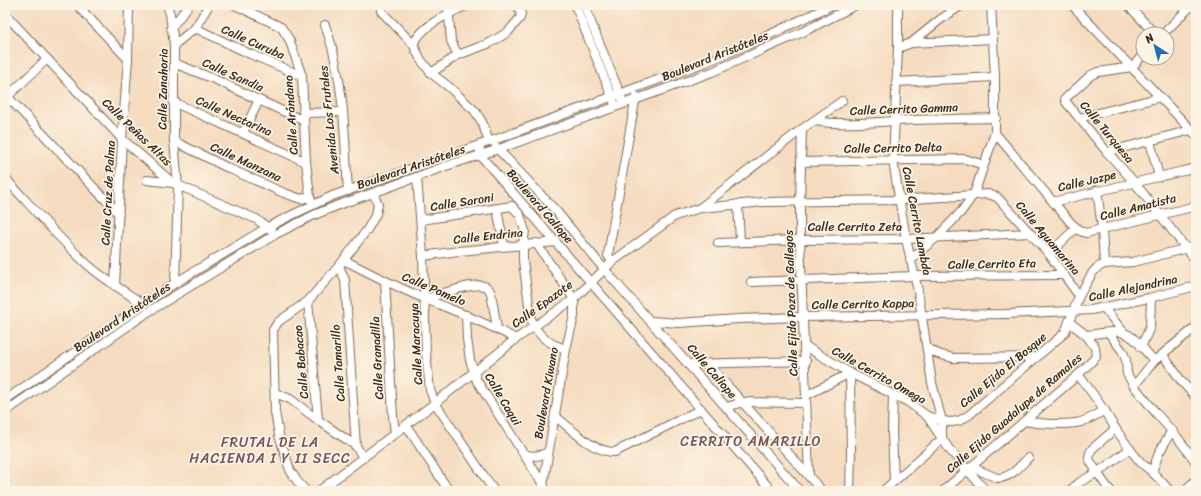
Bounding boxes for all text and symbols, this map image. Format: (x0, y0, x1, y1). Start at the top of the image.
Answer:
street label: Calle Curuba (218, 18, 289, 66)
street label: Boulevard Aristóteles (658, 24, 772, 88)
north arrow (1135, 26, 1175, 66)
text: N (1140, 28, 1158, 49)
street label: Calle Zanahoria (151, 48, 175, 130)
street label: Calle Sandia (199, 52, 268, 99)
street label: Avenida Los Frutales (312, 64, 346, 176)
street label: Calle Arándano (277, 74, 305, 156)
street label: Calle Nectarina (192, 89, 276, 143)
street label: Calle Peñas Altas (97, 92, 178, 172)
street label: Calle Cerrito Gamma (849, 96, 959, 122)
street label: Calle Turquesa (1074, 96, 1140, 168)
street label: Calle Manzana (207, 136, 286, 189)
street label: Calle Cerrito Delta (844, 136, 942, 160)
street label: Boulevard Aristóteles (354, 138, 469, 196)
street label: Calle Cruz de Palma (94, 140, 122, 246)
street label: Boulevard Calíope (501, 163, 579, 249)
street label: Calle Jazpe (1056, 164, 1118, 198)
street label: Calle Cerrito Lambda (896, 165, 938, 277)
street label: Calle Saroni (429, 186, 496, 218)
street label: Calle Amatista (1098, 187, 1179, 227)
street label: Calle Aguamarina (1010, 196, 1086, 280)
street label: Calle Cerrito Zeta (808, 216, 902, 238)
street label: Calle Endrina (452, 221, 524, 251)
street label: Calle Ejido Pozo de Gallegos (777, 229, 805, 376)
street label: Calle Cerrito Eta (948, 252, 1036, 276)
street label: Calle Pomelo (399, 266, 469, 312)
street label: Calle Alejandrina (1087, 268, 1179, 308)
street label: Calle Epazote (506, 274, 578, 334)
street label: Boulevard Aristóteles (69, 276, 176, 358)
street label: Calle Cerrito Kappa (812, 292, 914, 316)
street label: Calle Maracuya (403, 303, 429, 385)
street label: Calle Granadilla (364, 316, 390, 400)
street label: Calle Babacao (287, 324, 315, 400)
street label: Calle Tamarillo (324, 324, 352, 402)
street label: Calle Ejido El Bosque (954, 327, 1052, 413)
street label: Calle Caliope (681, 338, 743, 404)
street label: Calle Cerrito Omega (828, 340, 930, 410)
street label: Boulevard Kiwano (527, 345, 565, 441)
street label: Calle Ejido Guadalupe de Ramales (941, 347, 1088, 479)
street label: Calle Caqui (478, 368, 528, 430)
district label: CERRITO AMARILLO (680, 429, 822, 454)
district label: FRUTAL DE LA HACIENDA I Y II SECC (189, 430, 351, 471)

